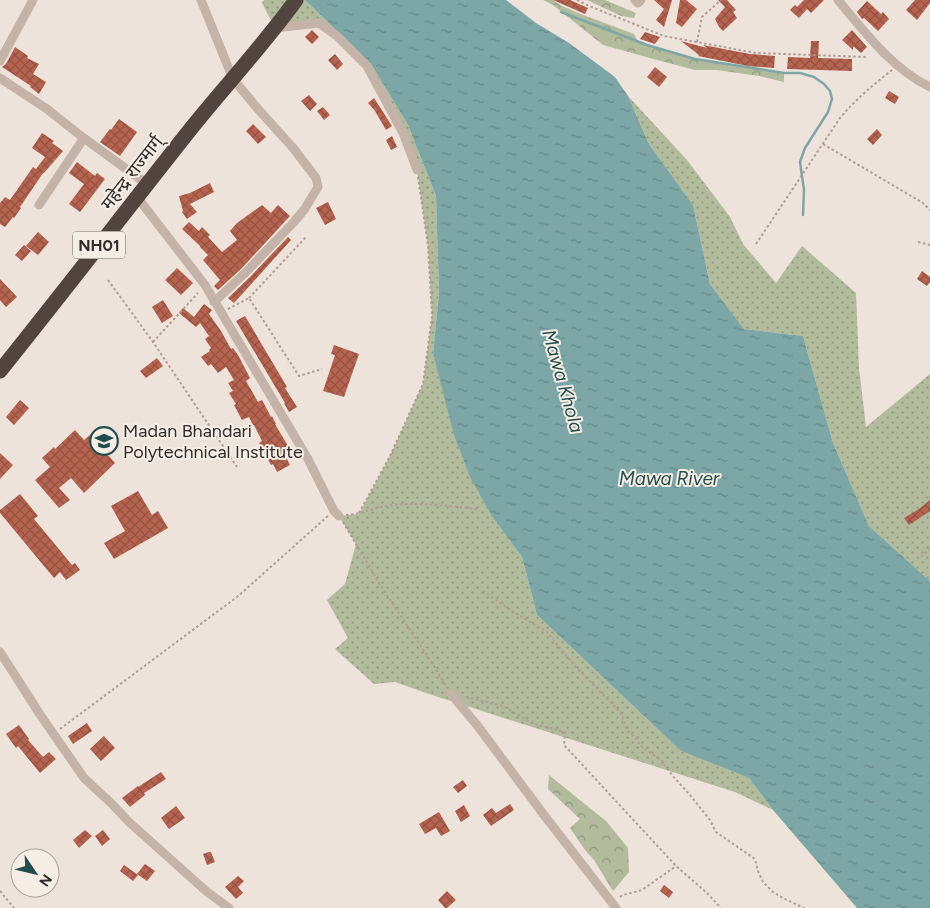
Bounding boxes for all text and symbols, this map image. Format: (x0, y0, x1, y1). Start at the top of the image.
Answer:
street label: महेन्द्र राज्मार्ग् (96, 129, 170, 214)
road number: NH01 (73, 232, 125, 258)
water label: Mawa Khola (537, 327, 589, 435)
place label: Madan Bhandari Polytechnical Institute (123, 420, 303, 463)
school or university icon: Madan Bhandari Polytechnical Institute (89, 426, 119, 456)
water label: Mawa River (619, 467, 720, 490)
north arrow (10, 848, 60, 898)
text: N (35, 871, 55, 889)

